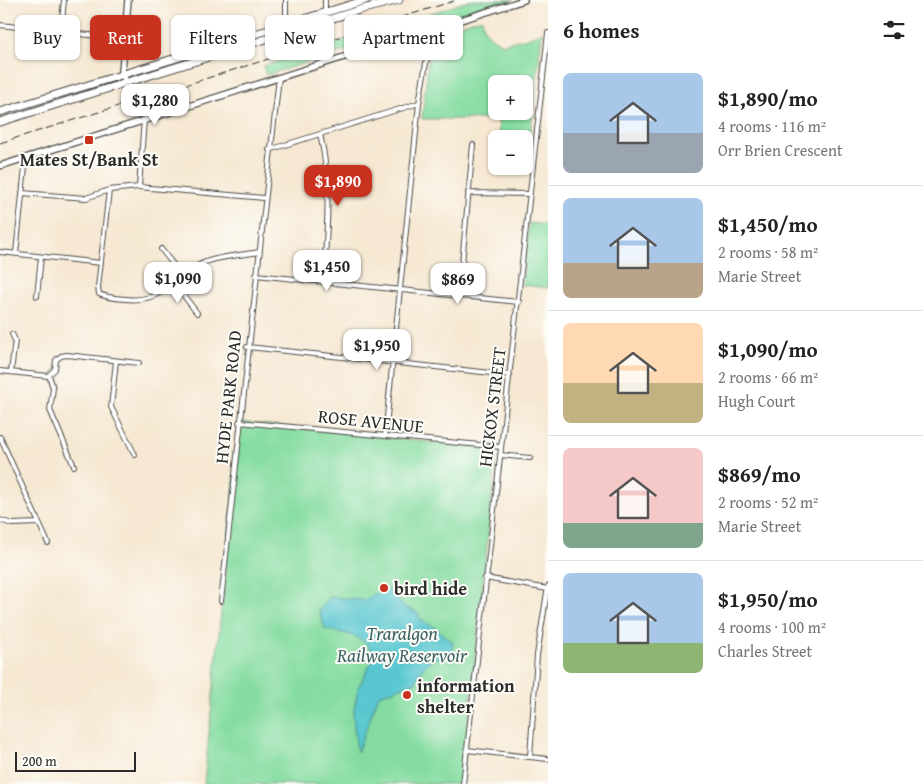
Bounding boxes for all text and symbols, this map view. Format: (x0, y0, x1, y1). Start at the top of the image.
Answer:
chip: Buy (15, 15, 80, 60)
chip: Rent (90, 15, 161, 60)
chip: Filters (171, 15, 255, 60)
chip: New (265, 15, 334, 60)
chip: Apartment (344, 15, 463, 60)
text: 6 homes (563, 15, 639, 46)
icon: filters (880, 16, 908, 44)
map controls (488, 75, 533, 175)
button: + (488, 75, 533, 120)
text: $1,890/mo (718, 83, 818, 114)
pin: $1,280 (114, 84, 196, 126)
text: $1,280 (132, 88, 178, 112)
icon: home (603, 93, 663, 153)
text: 4 rooms · 116 m² (718, 114, 826, 138)
button: − (488, 130, 533, 175)
marker: Mates St/Bank St (83, 134, 95, 146)
text: Orr Brien Crescent (718, 138, 843, 162)
place label: Mates St/Bank St (20, 146, 158, 173)
pin: $1,890 (297, 164, 379, 207)
text: $1,890 (315, 169, 361, 193)
text: $1,450/mo (718, 209, 818, 240)
icon: home (603, 218, 663, 278)
text: 2 rooms · 58 m² (718, 240, 818, 264)
pin: $1,450 (286, 250, 368, 292)
text: $1,450 (304, 254, 350, 278)
pin: $1,090 (137, 262, 219, 304)
pin: $869 (428, 262, 488, 305)
text: Marie Street (718, 264, 801, 288)
text: $1,090 (155, 266, 201, 290)
text: $869 (441, 267, 475, 291)
pin: $1,950 (336, 328, 418, 371)
street label: HYDE PARK ROAD (208, 329, 248, 465)
text: $1,950 (354, 333, 400, 357)
text: $1,090/mo (718, 334, 818, 365)
icon: home (603, 343, 663, 403)
street label: HICKOX STREET (471, 346, 513, 468)
text: 2 rooms · 66 m² (718, 365, 818, 389)
text: Hugh Court (718, 389, 796, 413)
street label: ROSE AVENUE (317, 402, 425, 440)
text: $869/mo (718, 459, 801, 490)
icon: home (603, 468, 663, 528)
text: 2 rooms · 52 m² (718, 490, 818, 514)
text: Marie Street (718, 514, 801, 538)
place label: bird hide (394, 575, 467, 602)
marker: bird hide (378, 582, 390, 594)
text: $1,950/mo (718, 584, 818, 615)
icon: home (603, 593, 663, 653)
text: 4 rooms · 100 m² (718, 615, 826, 639)
water label: Traralgon Railway Reservoir (336, 619, 468, 669)
text: Charles Street (718, 639, 812, 663)
place label: information shelter (417, 672, 515, 720)
marker: information shelter (401, 689, 413, 701)
scale bar (15, 749, 136, 772)
text: 200 m (22, 751, 57, 771)

